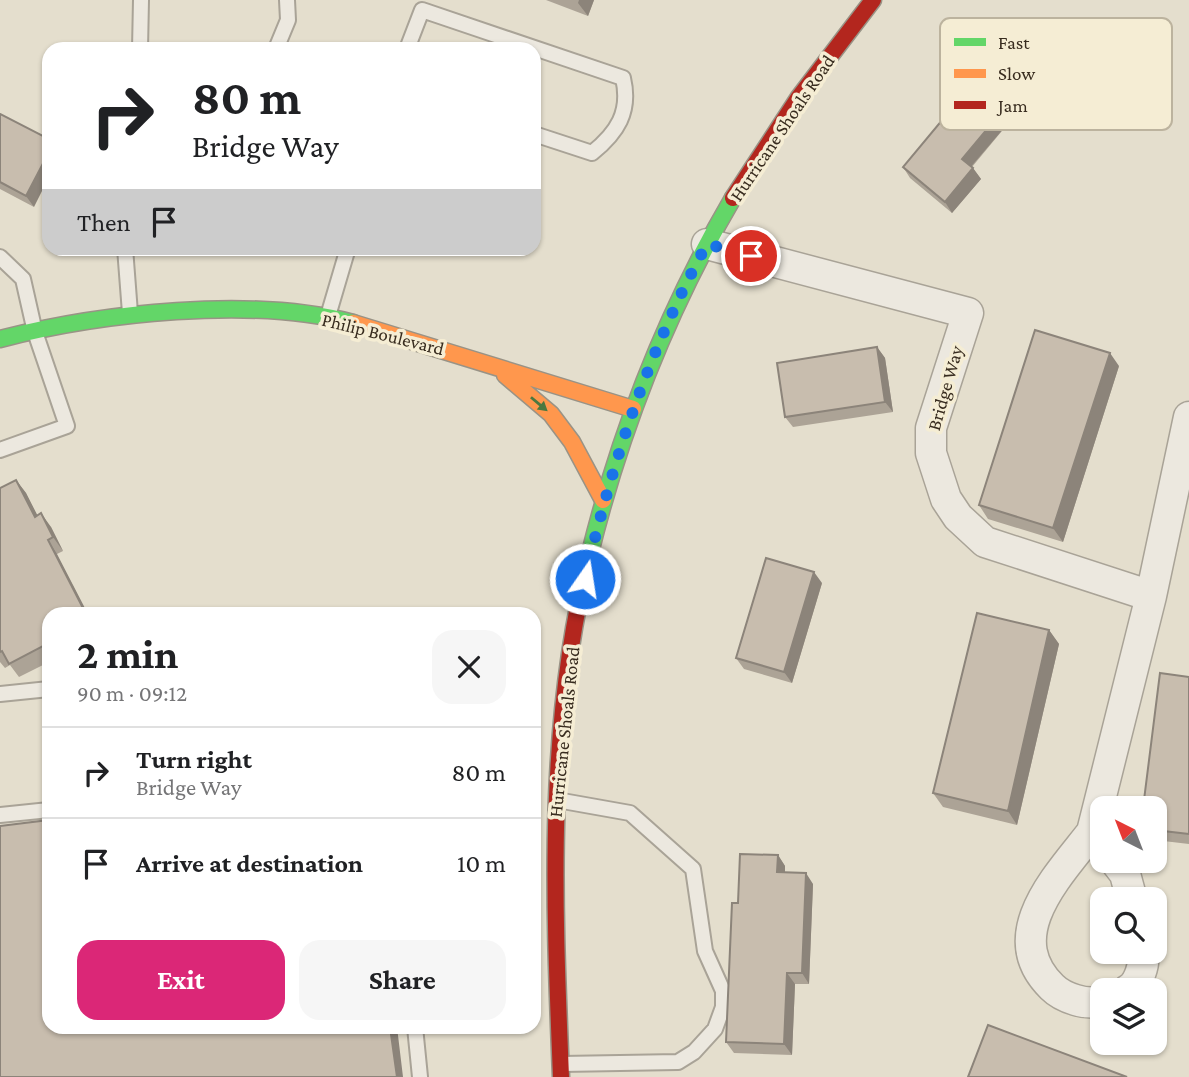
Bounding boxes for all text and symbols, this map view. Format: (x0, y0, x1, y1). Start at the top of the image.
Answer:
legend (940, 18, 1172, 130)
text: Fast (998, 32, 1030, 53)
street label: Hurricane Shoals Road (725, 51, 839, 205)
text: Slow (998, 63, 1035, 84)
icon: right (77, 70, 168, 161)
text: 80 m (192, 70, 301, 125)
text: Jam (996, 95, 1028, 116)
text: Bridge Way (192, 128, 339, 164)
icon: arrive (145, 203, 183, 241)
text: Then (77, 208, 131, 237)
pin (721, 226, 781, 286)
icon: arrive (732, 237, 770, 275)
street label: Philip Boulevard (320, 309, 446, 359)
street label: Bridge Way (923, 343, 967, 433)
one-way arrow (531, 396, 548, 411)
position arrow (548, 542, 622, 616)
text: 2 min (77, 630, 178, 677)
button: close (432, 630, 506, 704)
street label: Hurricane Shoals Road (545, 646, 583, 818)
text: 90 m · 09:12 (77, 680, 187, 706)
text: Turn right (136, 745, 252, 774)
icon: right (77, 754, 115, 792)
text: 80 m (452, 758, 506, 787)
text: Bridge Way (136, 774, 242, 800)
north arrow (1090, 796, 1167, 873)
map controls (1090, 796, 1167, 1055)
icon: arrive (77, 845, 115, 883)
text: Arrive at destination (136, 849, 363, 878)
text: 10 m (457, 849, 506, 878)
button: search (1090, 887, 1167, 964)
button: Exit (77, 940, 285, 1020)
button: Share (299, 940, 506, 1020)
button: layers (1090, 978, 1167, 1055)

